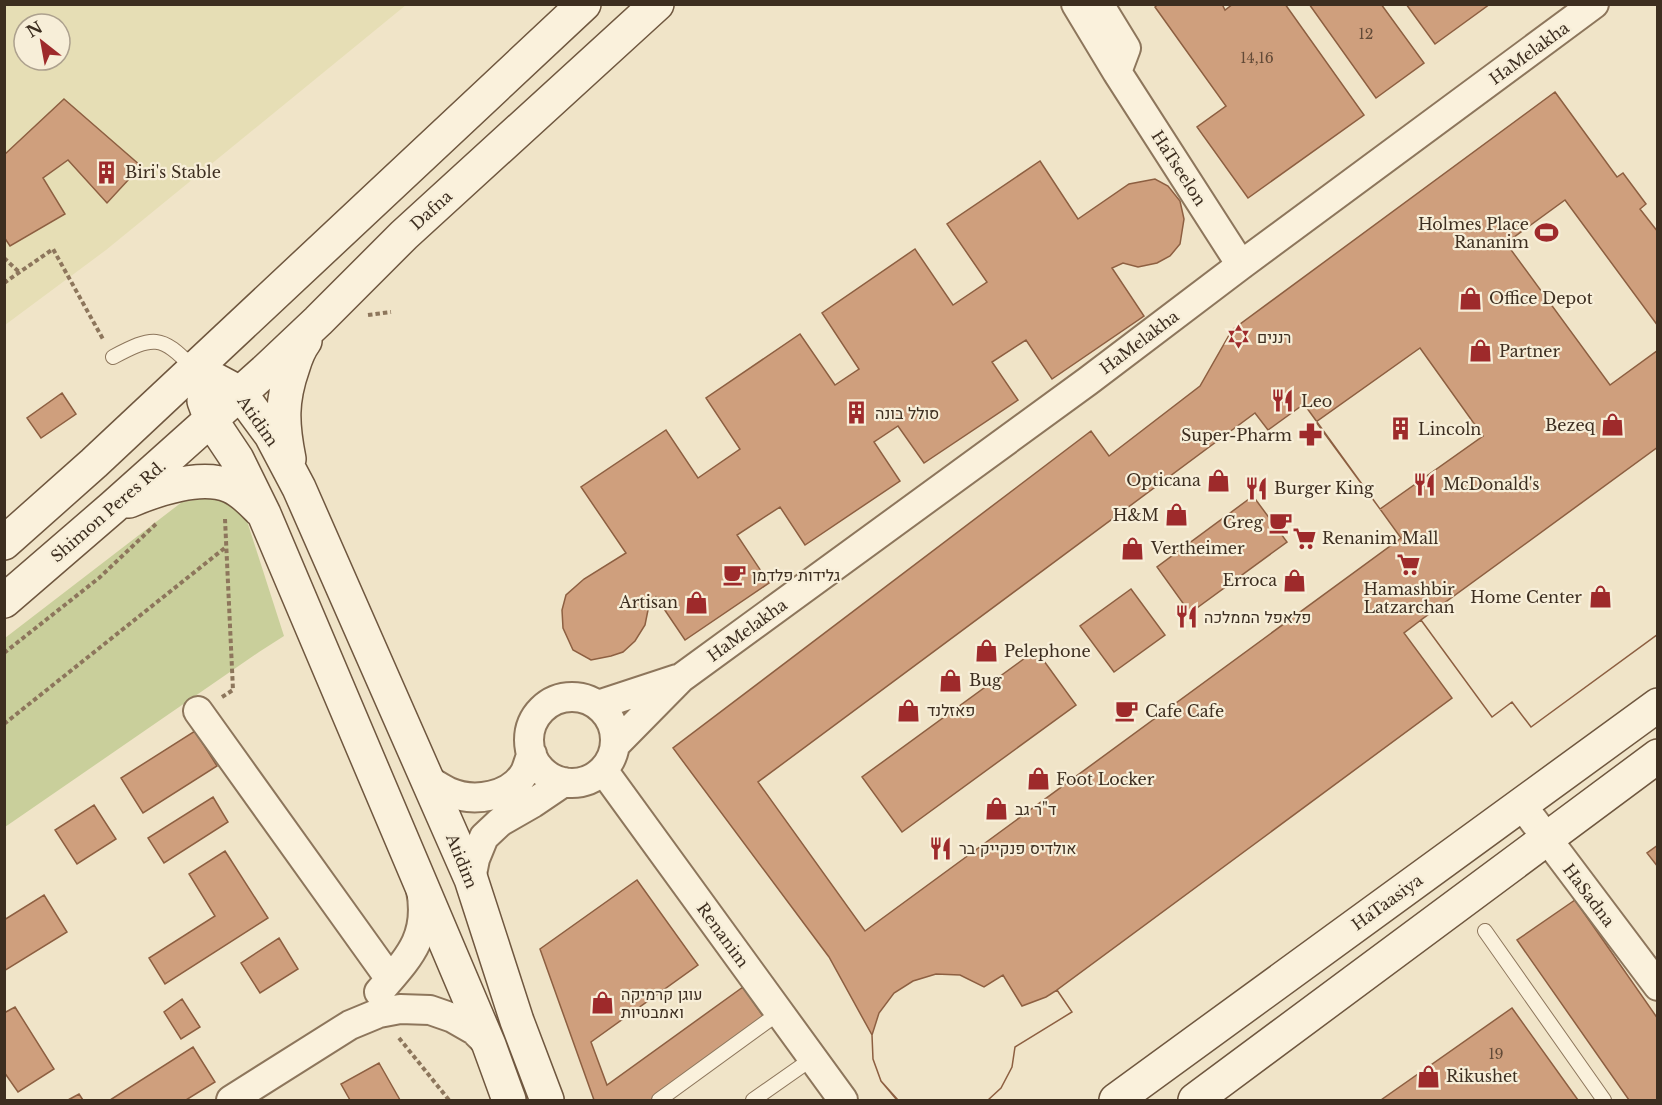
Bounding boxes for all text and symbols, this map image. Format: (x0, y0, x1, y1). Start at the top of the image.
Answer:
north arrow (12, 12, 72, 72)
text: N (23, 17, 46, 42)
street label: HaMelakha (1485, 17, 1573, 89)
house number: 12 (1359, 25, 1373, 43)
house number: 14,16 (1240, 49, 1274, 67)
street label: HaTseelon (1147, 127, 1211, 209)
building icon: Biri's Stable (94, 159, 120, 185)
place label: Biri's Stable (125, 162, 221, 182)
street label: Dafna (406, 186, 456, 234)
place label: Holmes Place Rananim (1418, 214, 1529, 252)
sports icon: Holmes Place Rananim (1534, 220, 1560, 246)
shop icon: Office Depot (1458, 285, 1484, 311)
place label: Office Depot (1489, 288, 1593, 308)
street label: HaMelakha (1096, 306, 1183, 378)
synagogue icon: רננים (1226, 324, 1252, 350)
place label: רננים (1257, 327, 1291, 347)
shop icon: Partner (1468, 338, 1494, 364)
place label: Partner (1499, 341, 1561, 361)
restaurant icon: Leo (1270, 388, 1296, 414)
street label: Atidim (233, 391, 283, 450)
place label: Leo (1301, 391, 1332, 411)
building icon: סולל בונה (844, 400, 870, 426)
place label: סולל בונה (875, 403, 939, 423)
shop icon: Bezeq (1600, 412, 1626, 438)
place label: Bezeq (1545, 415, 1596, 435)
building icon: Lincoln (1387, 416, 1413, 442)
place label: Lincoln (1418, 419, 1481, 439)
pharmacy icon: Super-Pharm (1297, 422, 1323, 448)
place label: Super-Pharm (1181, 425, 1292, 445)
street label: Shimon Peres Rd. (46, 456, 170, 566)
shop icon: Opticana (1206, 467, 1232, 493)
place label: Opticana (1126, 470, 1201, 490)
restaurant icon: McDonald's (1412, 471, 1438, 497)
place label: McDonald's (1443, 474, 1540, 494)
restaurant icon: Burger King (1243, 475, 1269, 501)
place label: Burger King (1274, 478, 1374, 498)
shop icon: H&M (1164, 502, 1190, 528)
place label: H&M (1113, 505, 1159, 525)
cafe icon: Greg (1268, 509, 1294, 535)
place label: Greg (1223, 512, 1263, 532)
supermarket icon: Renanim Mall (1291, 525, 1317, 551)
place label: Renanim Mall (1322, 528, 1439, 548)
shop icon: Vertheimer (1120, 535, 1146, 561)
place label: Vertheimer (1150, 538, 1245, 558)
supermarket icon: Hamashbir Latzarchan (1396, 551, 1422, 577)
cafe icon: גלידות פלדמן (721, 562, 747, 588)
place label: גלידות פלדמן (752, 565, 840, 585)
shop icon: Erroca (1282, 567, 1308, 593)
place label: Erroca (1222, 570, 1277, 590)
place label: Hamashbir Latzarchan (1363, 579, 1455, 617)
shop icon: Home Center (1587, 584, 1613, 610)
place label: Home Center (1470, 587, 1582, 607)
shop icon: Artisan (683, 589, 709, 615)
place label: Artisan (618, 592, 678, 612)
street label: HaMelakha (703, 594, 791, 666)
restaurant icon: פלאפל הממלכה (1173, 604, 1199, 630)
place label: פלאפל הממלכה (1204, 607, 1311, 627)
shop icon: Pelephone (973, 638, 999, 664)
place label: Pelephone (1004, 641, 1091, 661)
shop icon: Bug (938, 667, 964, 693)
place label: Bug (969, 670, 1002, 690)
shop icon: פאזלנד (896, 697, 922, 723)
cafe icon: Cafe Cafe (1114, 698, 1140, 724)
place label: פאזלנד (927, 700, 975, 720)
place label: Cafe Cafe (1145, 701, 1224, 721)
shop icon: Foot Locker (1025, 766, 1051, 792)
place label: Foot Locker (1056, 769, 1155, 789)
shop icon: ד"ר גב (984, 796, 1010, 822)
place label: ד"ר גב (1015, 799, 1056, 819)
street label: Atidim (442, 830, 482, 891)
restaurant icon: אולדיס פנקייק בר (928, 835, 954, 861)
place label: אולדיס פנקייק בר (959, 838, 1076, 858)
street label: HaSadna (1559, 860, 1619, 930)
street label: HaTaasiya (1348, 870, 1426, 934)
street label: Renanim (693, 899, 753, 971)
place label: עוגן קרמיקה ואמבטיות (621, 984, 702, 1022)
shop icon: עוגן קרמיקה ואמבטיות (590, 990, 616, 1016)
house number: 19 (1488, 1045, 1504, 1063)
shop icon: Rikushet (1415, 1063, 1441, 1089)
place label: Rikushet (1446, 1066, 1518, 1086)

